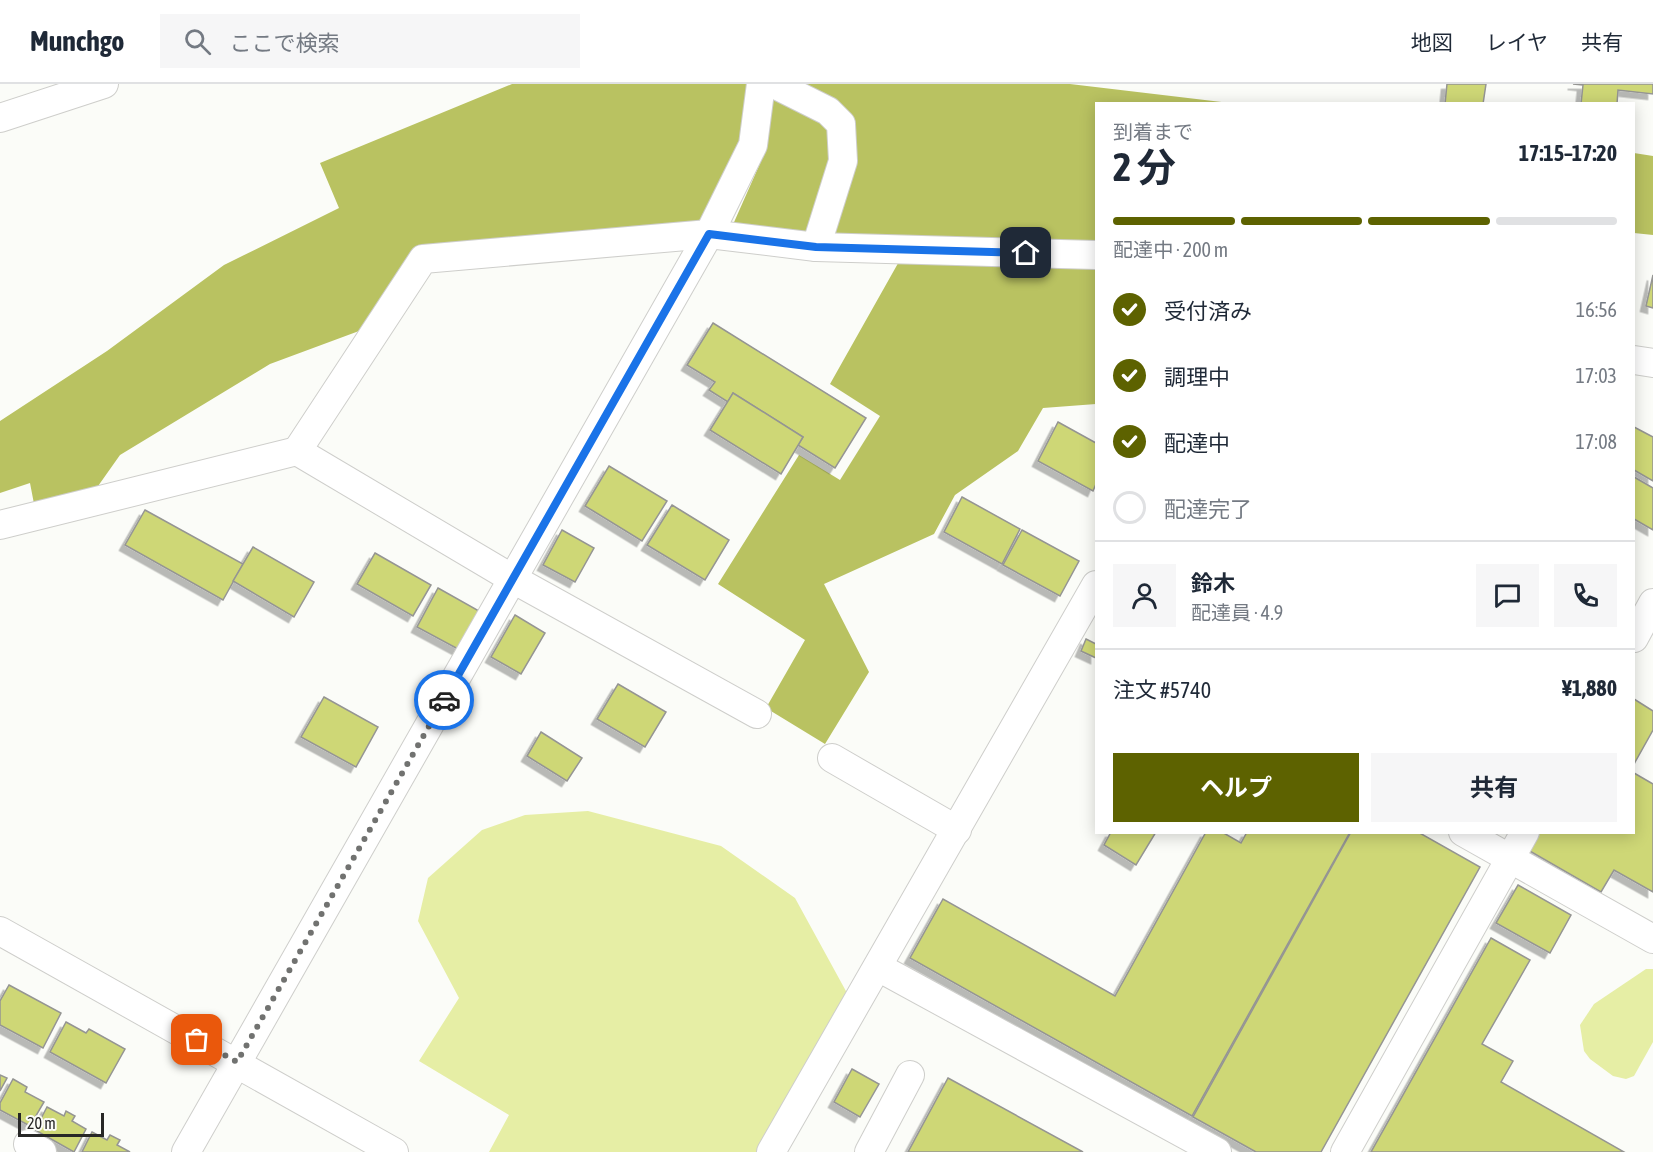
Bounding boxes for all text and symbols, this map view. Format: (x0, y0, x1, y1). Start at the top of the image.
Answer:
search box (160, 14, 580, 68)
text: Munchgo (30, 25, 124, 57)
icon: search (181, 25, 214, 58)
text: ここで検索 (229, 30, 339, 56)
text: 地図 (1411, 30, 1453, 54)
text: レイヤ (1486, 30, 1548, 54)
text: 共有 (1581, 30, 1623, 54)
text: 到着まで (1113, 120, 1193, 143)
text: 17:15–17:20 (1519, 140, 1617, 166)
text: 2 分 (1113, 145, 1176, 189)
pin (1000, 227, 1051, 278)
icon: home (1009, 236, 1042, 269)
text: 配達中 · 200 m (1113, 238, 1228, 261)
icon: check (1113, 293, 1146, 326)
text: 受付済み (1164, 298, 1252, 324)
text: 16:56 (1576, 298, 1617, 321)
icon: check (1113, 359, 1146, 392)
text: 調理中 (1164, 364, 1230, 390)
text: 17:03 (1575, 364, 1617, 387)
icon: check (1113, 425, 1146, 458)
text: 配達中 (1164, 430, 1230, 456)
text: 17:08 (1575, 430, 1617, 453)
text: 配達完了 (1164, 496, 1252, 522)
button: person (1113, 564, 1176, 627)
button: chat (1476, 564, 1539, 627)
button: phone (1554, 564, 1617, 627)
text: 鈴木 (1191, 570, 1235, 596)
text: 配達員 · 4.9 (1191, 601, 1283, 624)
courier (414, 670, 474, 730)
text: ¥1,880 (1562, 675, 1617, 701)
text: 注文 #5740 (1113, 677, 1211, 703)
icon: car (428, 684, 461, 717)
button: ヘルプ (1113, 753, 1359, 822)
button: 共有 (1371, 753, 1617, 822)
pin (171, 1014, 222, 1065)
icon: bag (180, 1023, 213, 1056)
scale bar (18, 1110, 104, 1138)
text: 20 m (27, 1114, 56, 1132)

